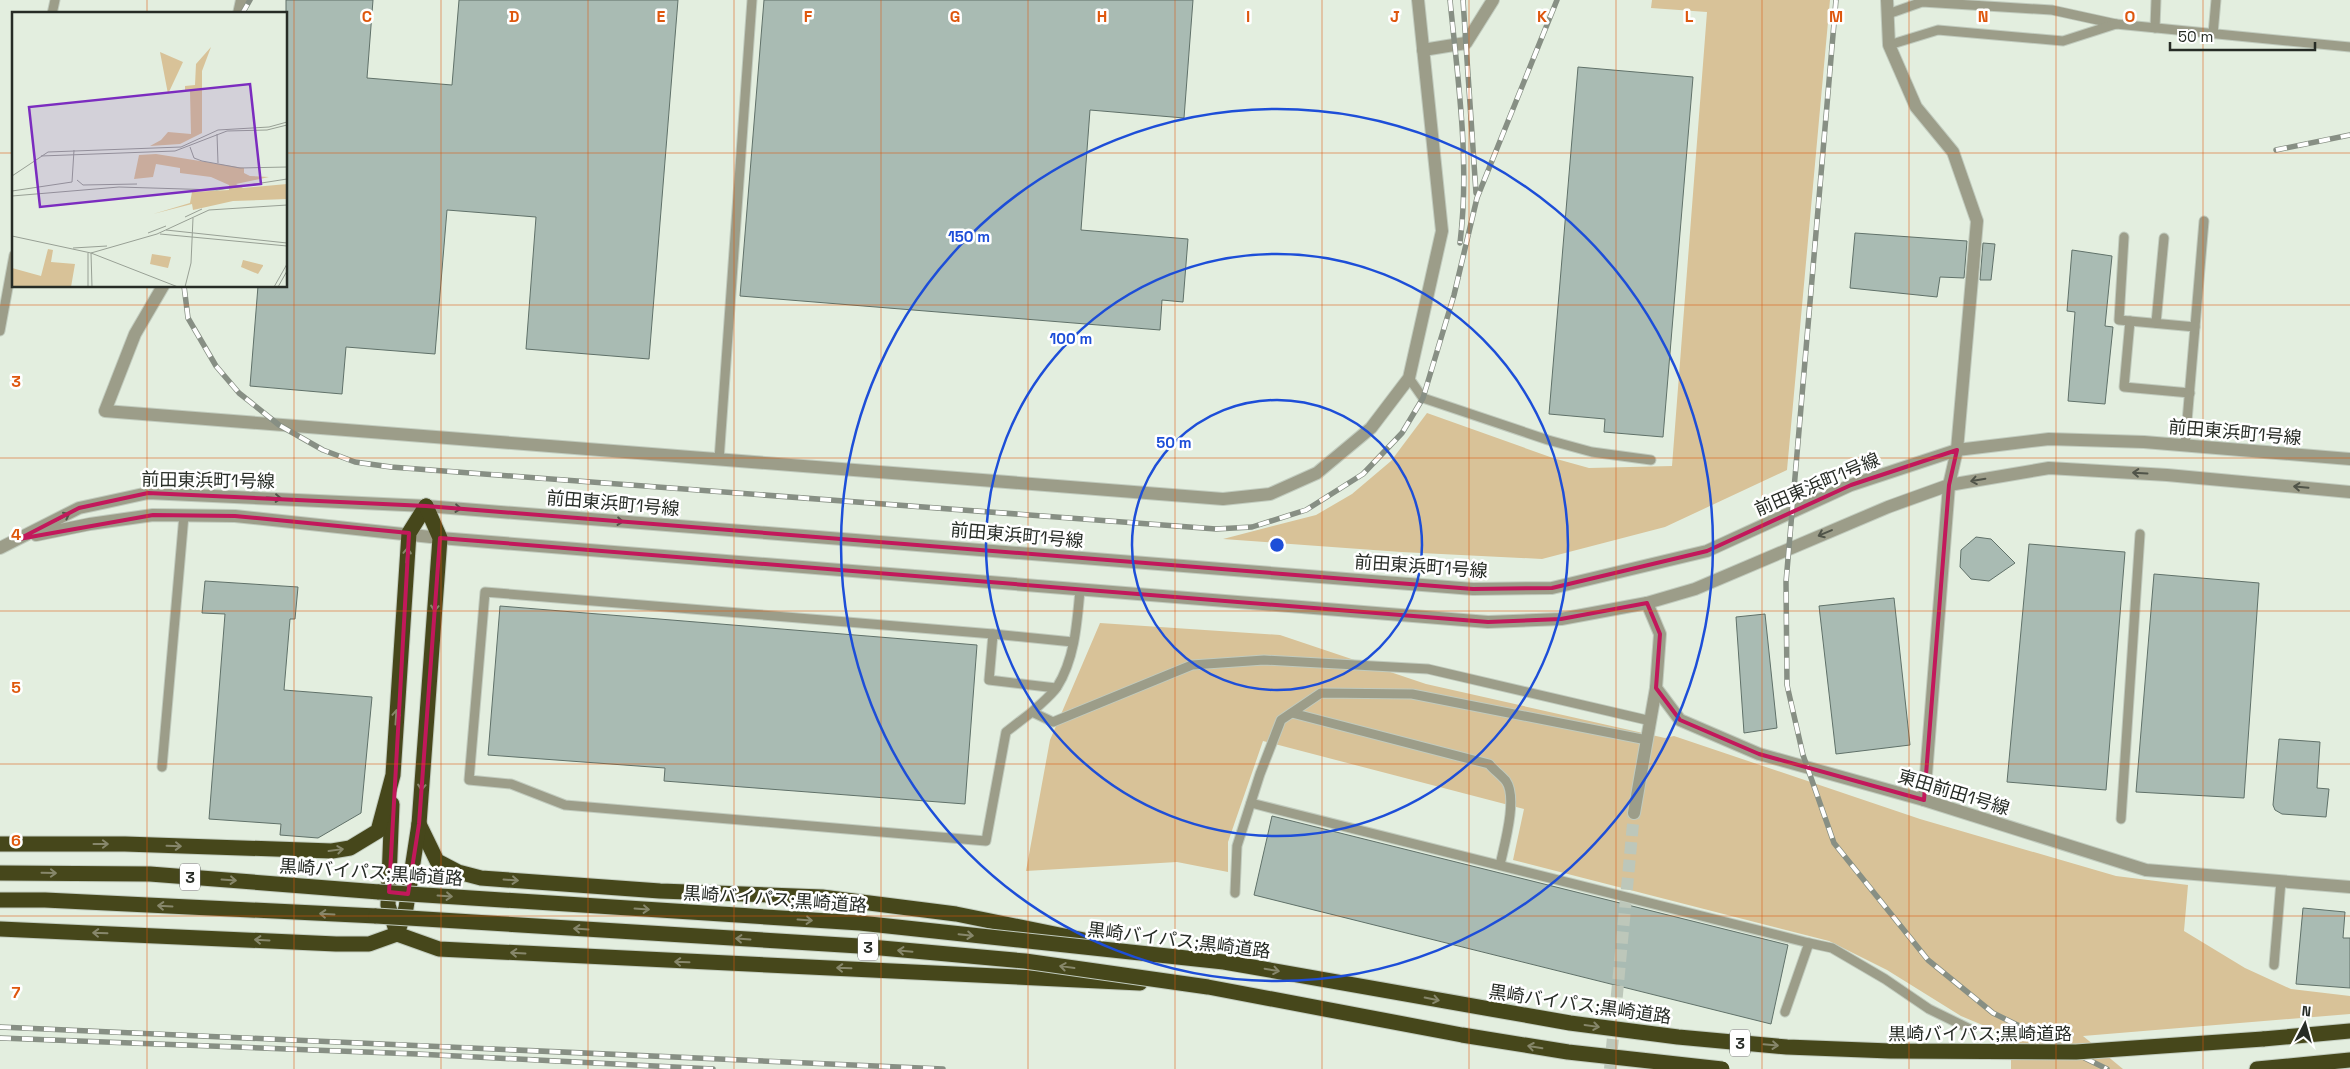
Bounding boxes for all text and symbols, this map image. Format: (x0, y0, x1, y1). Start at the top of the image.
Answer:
text: C (362, 6, 372, 27)
text: D (509, 6, 519, 27)
text: E (657, 6, 666, 27)
text: F (804, 6, 813, 27)
text: G (950, 6, 960, 27)
text: H (1097, 6, 1107, 27)
text: I (1246, 6, 1250, 27)
text: J (1390, 6, 1400, 27)
text: K (1537, 6, 1547, 27)
text: L (1685, 6, 1694, 27)
text: M (1829, 6, 1843, 27)
text: N (1978, 6, 1988, 27)
text: O (2125, 6, 2136, 27)
inset map (12, 12, 288, 288)
scale bar (2170, 20, 2315, 52)
text: 50 m (2178, 27, 2213, 46)
text: 150 m (948, 227, 990, 246)
text: 100 m (1050, 329, 1092, 348)
text: 3 (11, 371, 21, 392)
street label: 前田東浜町1号線 (2167, 415, 2303, 449)
text: 50 m (1156, 433, 1192, 452)
street label: 前田東浜町1号線 (1751, 447, 1883, 521)
street label: 前田東浜町1号線 (141, 467, 275, 493)
one-way arrow (2132, 469, 2148, 478)
one-way arrow (1971, 476, 1987, 486)
one-way arrow (2294, 482, 2310, 492)
street label: 前田東浜町1号線 (545, 486, 681, 520)
one-way arrow (266, 494, 282, 503)
one-way arrow (445, 503, 461, 513)
one-way arrow (55, 512, 70, 522)
one-way arrow (607, 516, 623, 526)
street label: 前田東浜町1号線 (949, 518, 1085, 552)
text: 4 (11, 524, 21, 545)
one-way arrow (1818, 529, 1833, 539)
centre of rings (1268, 536, 1286, 554)
one-way arrow (403, 547, 412, 563)
street label: 前田東浜町1号線 (1354, 550, 1488, 582)
one-way arrow (431, 595, 440, 611)
text: 5 (11, 677, 21, 698)
one-way arrow (392, 710, 401, 726)
street label: 東田前田1号線 (1895, 764, 2013, 820)
one-way arrow (417, 775, 427, 791)
text: 6 (11, 830, 21, 851)
one-way arrow (92, 839, 109, 849)
one-way arrow (166, 842, 182, 851)
one-way arrow (328, 845, 344, 855)
street label: 黒崎バイパス;黒崎道路 (278, 854, 464, 890)
road number: 3 (180, 864, 200, 890)
one-way arrow (40, 868, 56, 878)
one-way arrow (220, 876, 236, 885)
one-way arrow (503, 876, 519, 885)
street label: 黒崎バイパス;黒崎道路 (682, 881, 868, 917)
one-way arrow (437, 892, 453, 901)
one-way arrow (157, 901, 173, 910)
one-way arrow (634, 905, 650, 914)
one-way arrow (319, 909, 335, 918)
one-way arrow (796, 915, 812, 924)
street label: 黒崎バイパス;黒崎道路 (1086, 917, 1272, 963)
one-way arrow (573, 924, 589, 934)
one-way arrow (92, 928, 108, 938)
one-way arrow (958, 930, 974, 940)
road number: 3 (858, 934, 878, 960)
one-way arrow (255, 935, 271, 944)
one-way arrow (736, 935, 752, 944)
one-way arrow (898, 946, 914, 955)
one-way arrow (510, 949, 526, 958)
one-way arrow (674, 957, 690, 966)
one-way arrow (1059, 962, 1075, 972)
one-way arrow (837, 964, 853, 973)
one-way arrow (1263, 966, 1279, 976)
street label: 黒崎バイパス;黒崎道路 (1487, 980, 1673, 1028)
text: 7 (12, 982, 21, 1003)
one-way arrow (1423, 995, 1439, 1005)
north arrow (2280, 999, 2330, 1049)
text: N (2301, 1002, 2312, 1021)
one-way arrow (1584, 1021, 1600, 1031)
street label: 黒崎バイパス;黒崎道路 (1888, 1022, 2072, 1045)
road number: 3 (1730, 1030, 1750, 1056)
one-way arrow (1527, 1041, 1543, 1051)
one-way arrow (1763, 1041, 1779, 1050)

